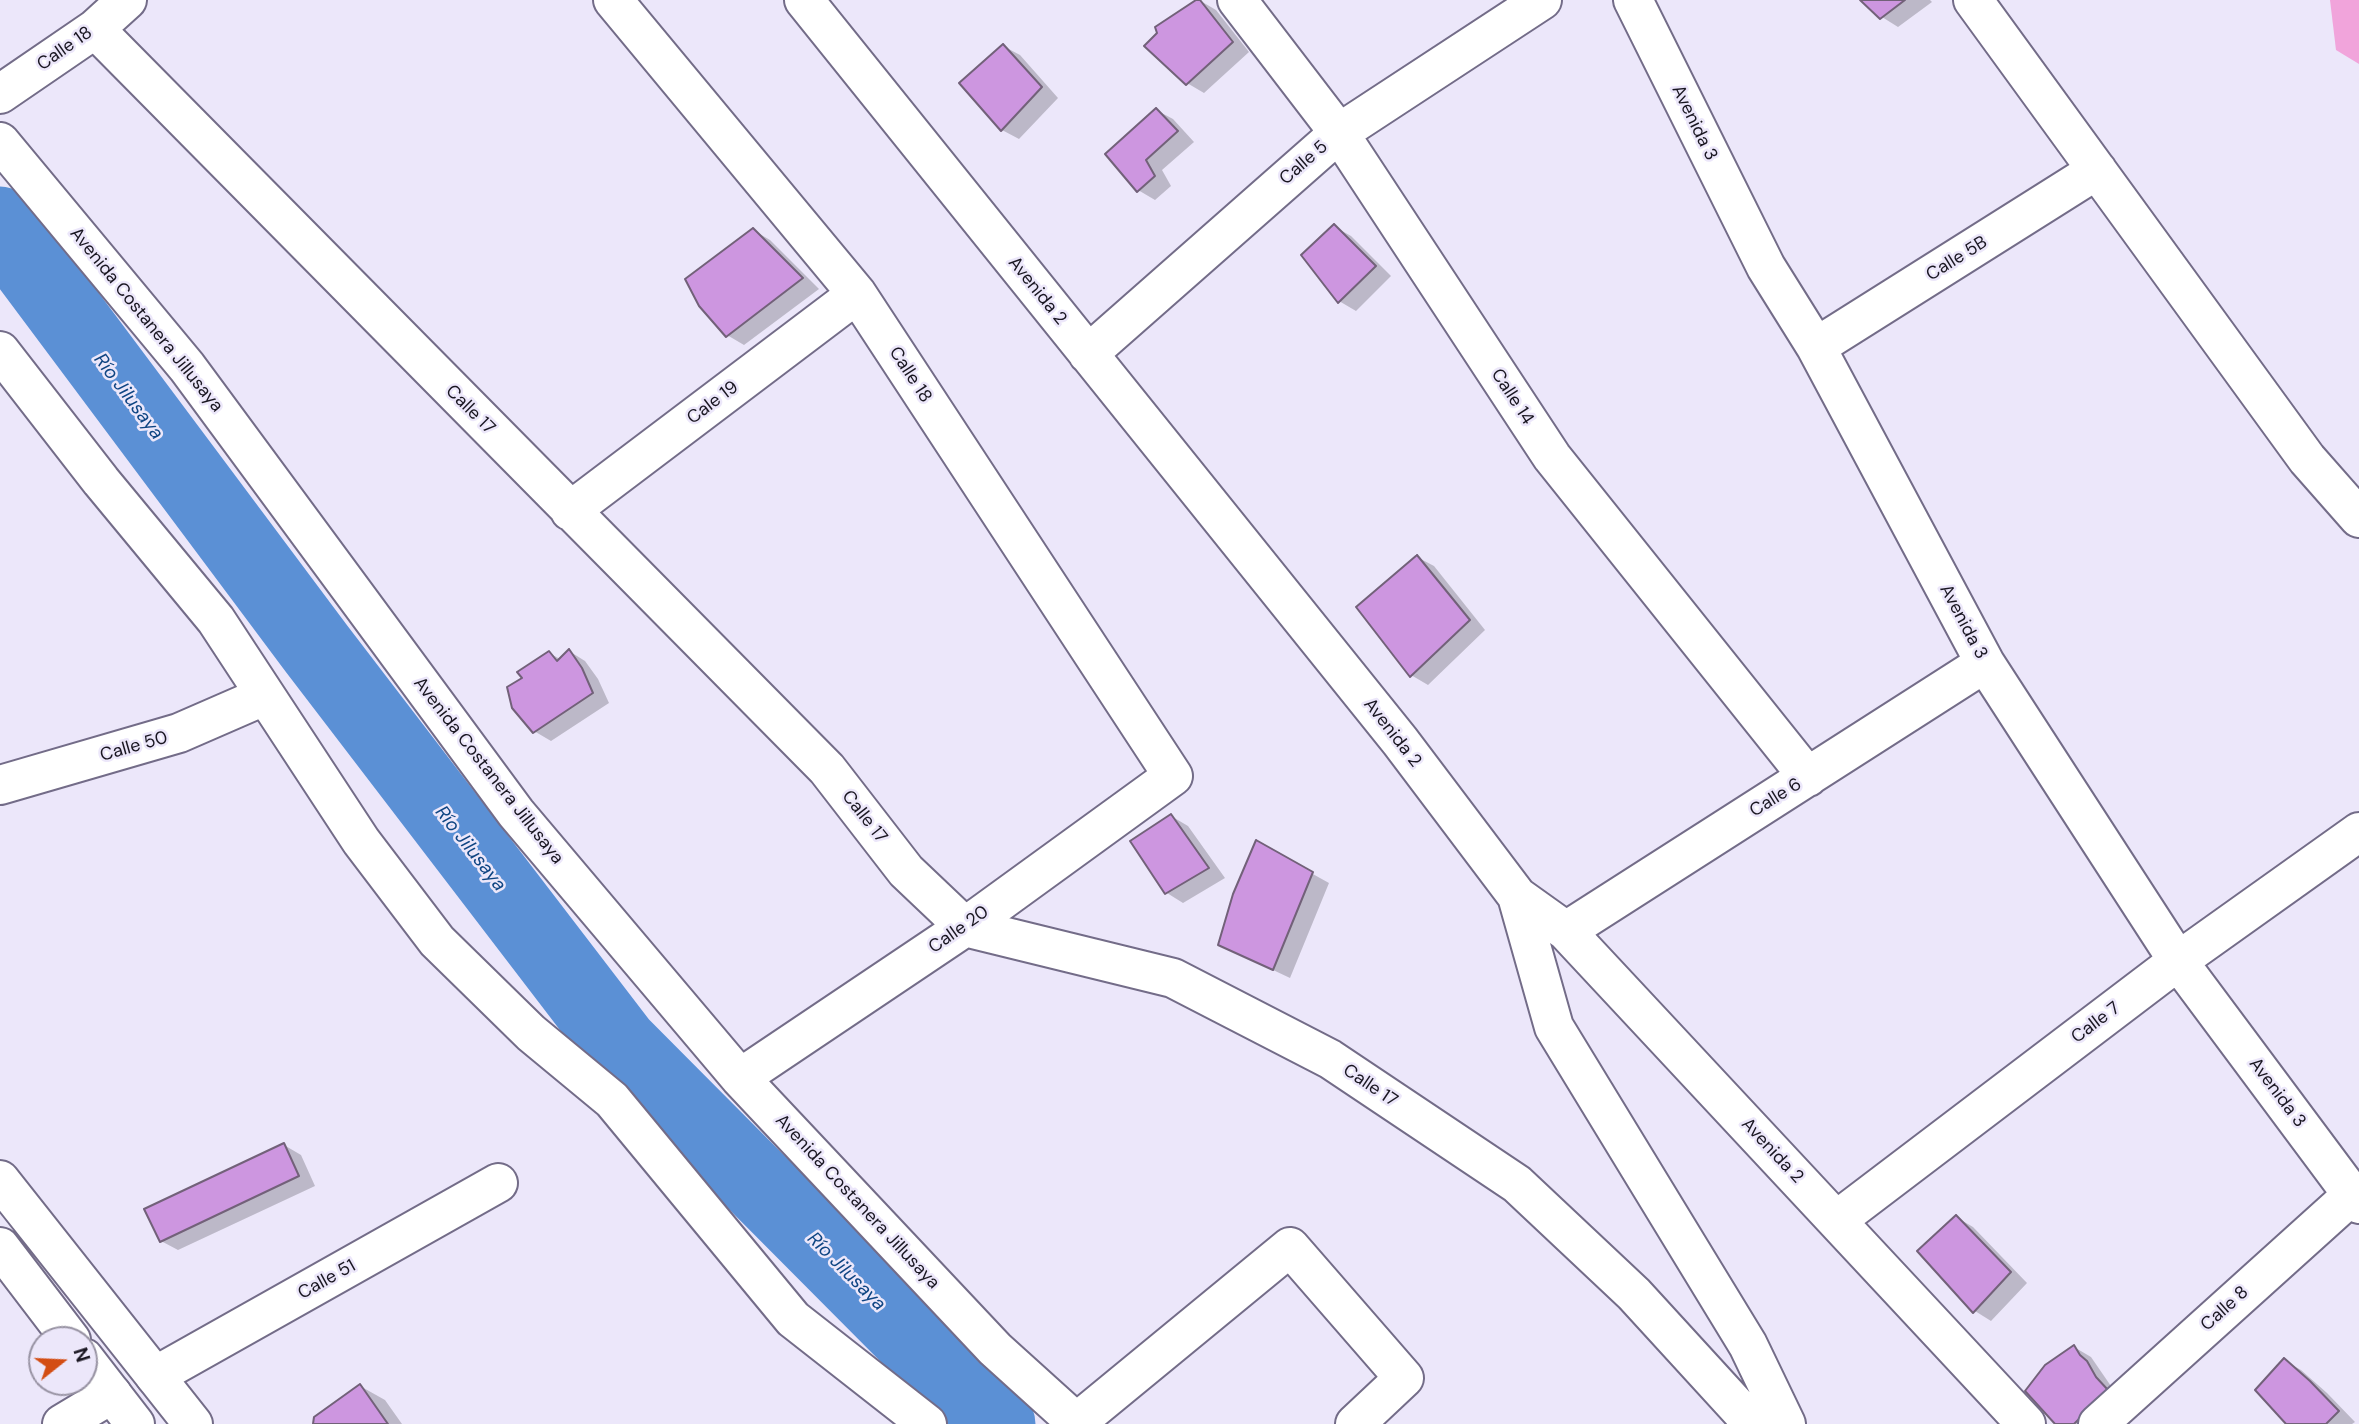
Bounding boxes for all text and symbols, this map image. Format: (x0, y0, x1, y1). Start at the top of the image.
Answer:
street label: Calle 18 (33, 22, 97, 76)
street label: Avenida 3 (1666, 82, 1722, 164)
street label: Calle 5 (1276, 136, 1332, 190)
street label: Avenida Costanera Jillusaya (65, 223, 227, 417)
street label: Calle 5B (1923, 232, 1991, 286)
street label: Avenida 2 (1003, 253, 1071, 329)
street label: Calle 18 (884, 343, 936, 407)
water label: Río Jilusaya (88, 349, 168, 445)
street label: Calle 14 (1486, 365, 1538, 429)
street label: Cale 19 (683, 377, 743, 429)
street label: Calle 17 (441, 381, 499, 439)
street label: Avenida 3 (1934, 581, 1992, 663)
street label: Avenida Costanera Jillusaya (408, 673, 568, 869)
street label: Avenida 2 (1358, 694, 1426, 772)
street label: Calle 50 (98, 727, 170, 767)
street label: Calle 6 (1746, 774, 1806, 822)
street label: Calle 17 (837, 786, 891, 848)
water label: Río Jilusaya (430, 802, 510, 896)
street label: Calle 20 (925, 902, 993, 958)
street label: Calle 7 (2067, 998, 2125, 1048)
street label: Avenida 3 (2244, 1054, 2310, 1132)
street label: Calle 17 (1339, 1060, 1401, 1112)
street label: Avenida Costanera Jillusaya (770, 1110, 944, 1294)
street label: Avenida 2 (1736, 1114, 1808, 1188)
water label: Río Jilusaya (802, 1228, 890, 1316)
street label: Calle 51 (295, 1255, 359, 1305)
street label: Calle 8 (2197, 1282, 2253, 1336)
north arrow (28, 1326, 98, 1396)
text: N (68, 1345, 96, 1365)

